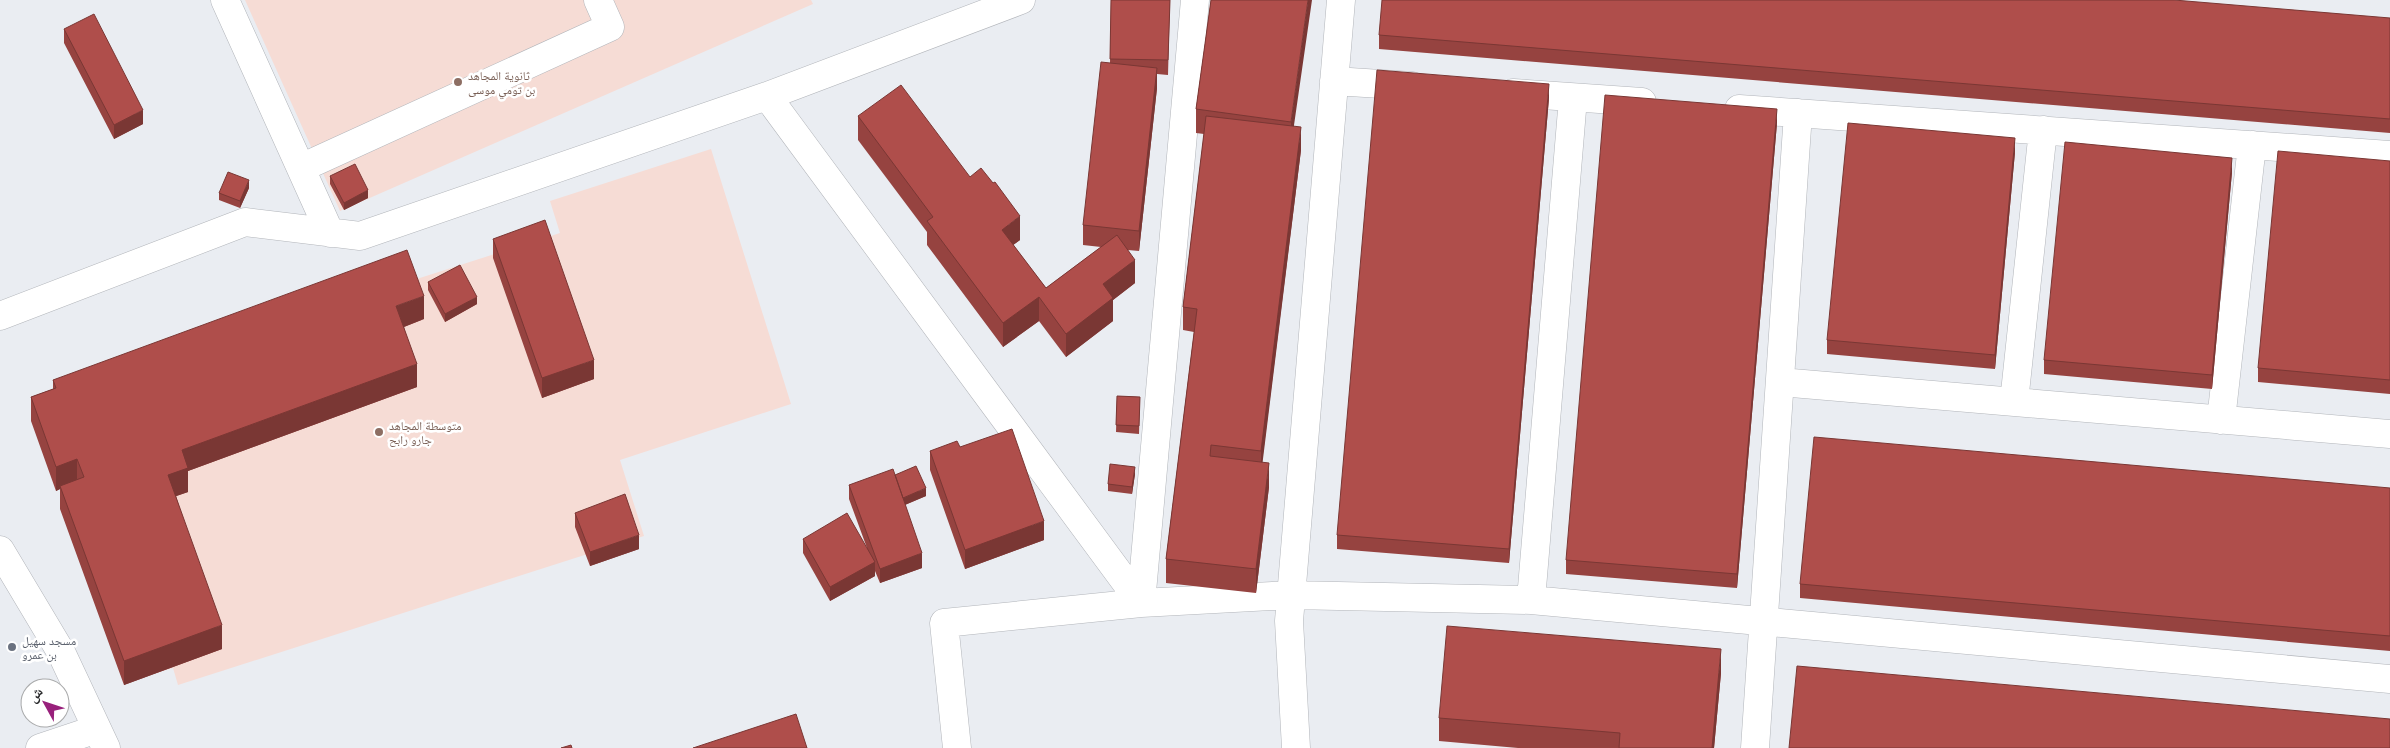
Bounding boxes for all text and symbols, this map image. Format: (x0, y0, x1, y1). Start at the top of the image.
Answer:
place label: ثانوية المجاهد بن تومي موسى (468, 67, 535, 100)
marker: ثانوية المجاهد بن تومي موسى (452, 76, 464, 88)
place label: متوسطة المجاهد جارو رابح (389, 417, 462, 448)
marker: متوسطة المجاهد جارو رابح (373, 426, 385, 438)
place label: مسجد سهيل بن عمرو (22, 632, 76, 663)
marker: مسجد سهيل بن عمرو (6, 641, 18, 653)
north arrow (20, 678, 70, 728)
text: ش (23, 682, 47, 706)

